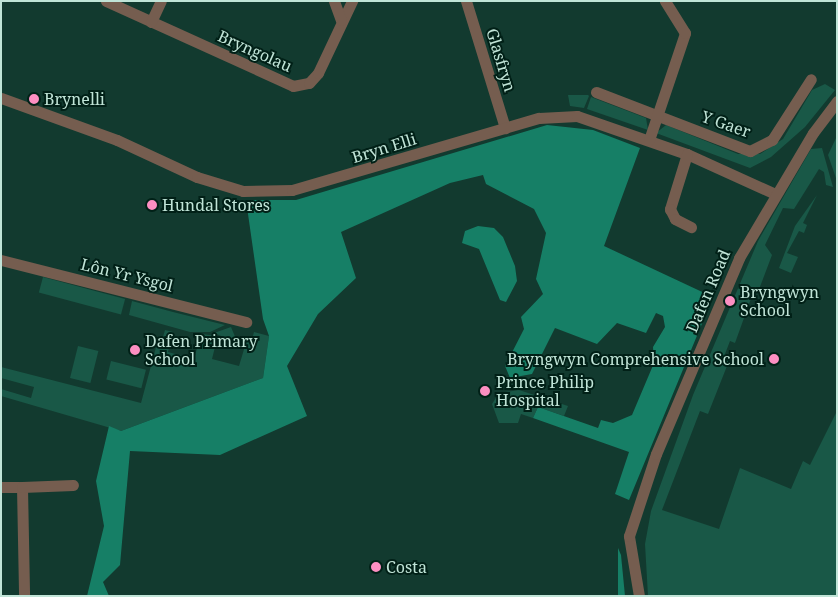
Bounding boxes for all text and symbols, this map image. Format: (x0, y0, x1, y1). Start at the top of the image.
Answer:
street label: Bryngolau (215, 26, 295, 76)
street label: Glasfryn (482, 26, 520, 94)
place label: Brynelli (44, 89, 105, 109)
marker: Brynelli (28, 93, 40, 105)
street label: Y Gaer (699, 107, 753, 141)
street label: Bryn Elli (349, 129, 419, 167)
place label: Hundal Stores (162, 195, 270, 215)
marker: Hundal Stores (146, 199, 158, 211)
street label: Dafen Road (682, 247, 734, 335)
street label: Lôn Yr Ysgol (79, 254, 175, 296)
place label: Bryngwyn School (740, 282, 819, 320)
marker: Bryngwyn School (724, 295, 736, 307)
place label: Dafen Primary School (145, 331, 258, 369)
marker: Dafen Primary School (129, 344, 141, 356)
place label: Bryngwyn Comprehensive School (507, 349, 764, 369)
marker: Bryngwyn Comprehensive School (768, 353, 780, 365)
place label: Prince Philip Hospital (496, 372, 594, 410)
marker: Prince Philip Hospital (478, 384, 492, 398)
place label: Costa (386, 557, 427, 577)
marker: Costa (370, 561, 382, 573)

